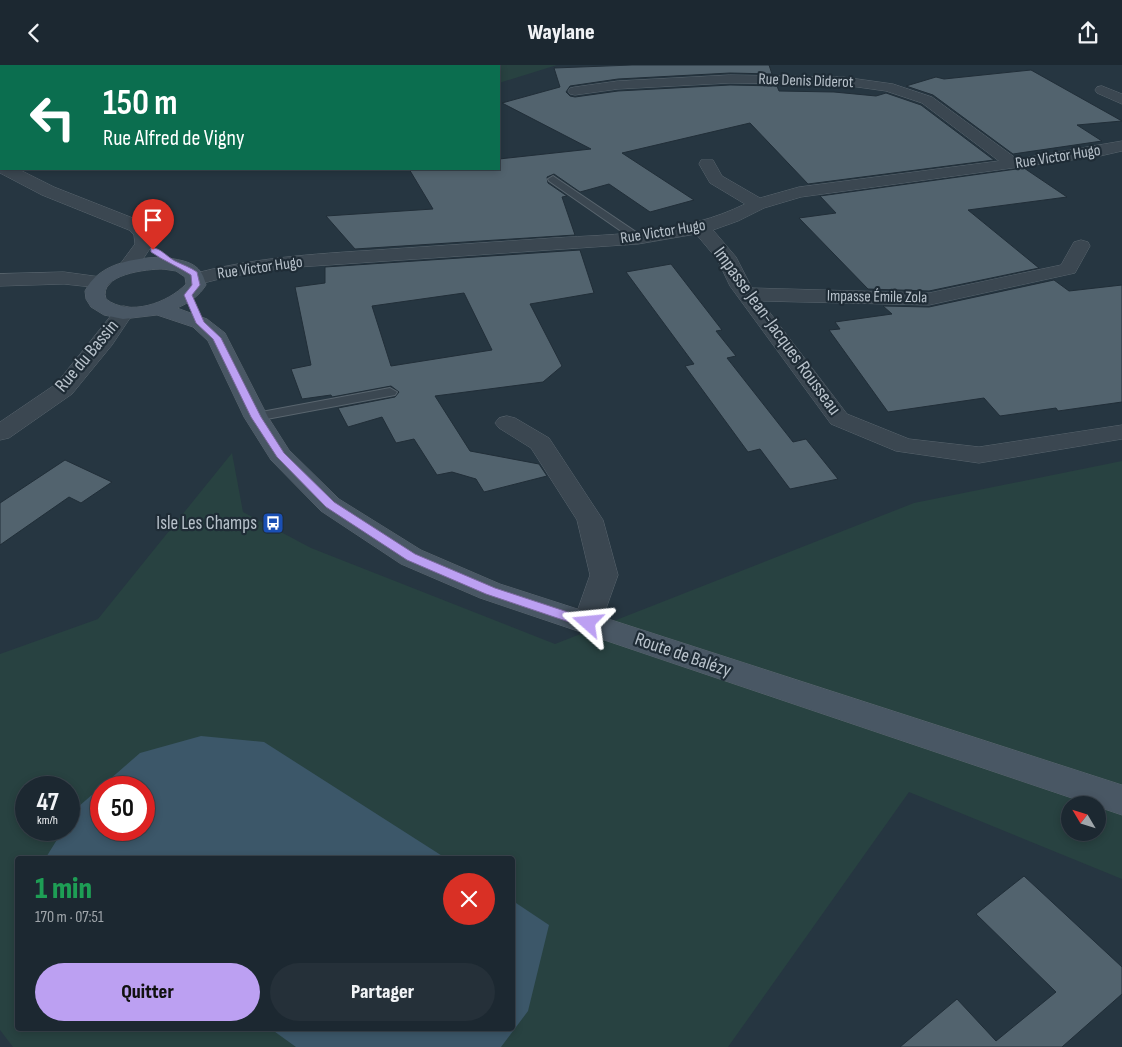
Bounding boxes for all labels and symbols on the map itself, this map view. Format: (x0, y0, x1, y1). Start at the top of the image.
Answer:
street label: Rue Denis Diderot (758, 70, 854, 92)
street label: Rue Victor Hugo (1014, 141, 1102, 173)
pin (132, 199, 174, 250)
street label: Rue Victor Hugo (619, 216, 707, 248)
street label: Impasse Jean-Jacques Rousseau (708, 242, 846, 420)
street label: Rue Victor Hugo (216, 253, 304, 283)
street label: Impasse Émile Zola (827, 287, 927, 307)
street label: Rue du Bassin (50, 315, 124, 397)
bus stop icon: Isle Les Champs (261, 511, 285, 535)
place label: Isle Les Champs (156, 512, 257, 535)
position arrow (561, 596, 613, 648)
street label: Route de Balézy (632, 628, 735, 682)
speed limit sign: 50 (90, 776, 155, 841)
north arrow (1061, 796, 1106, 841)

